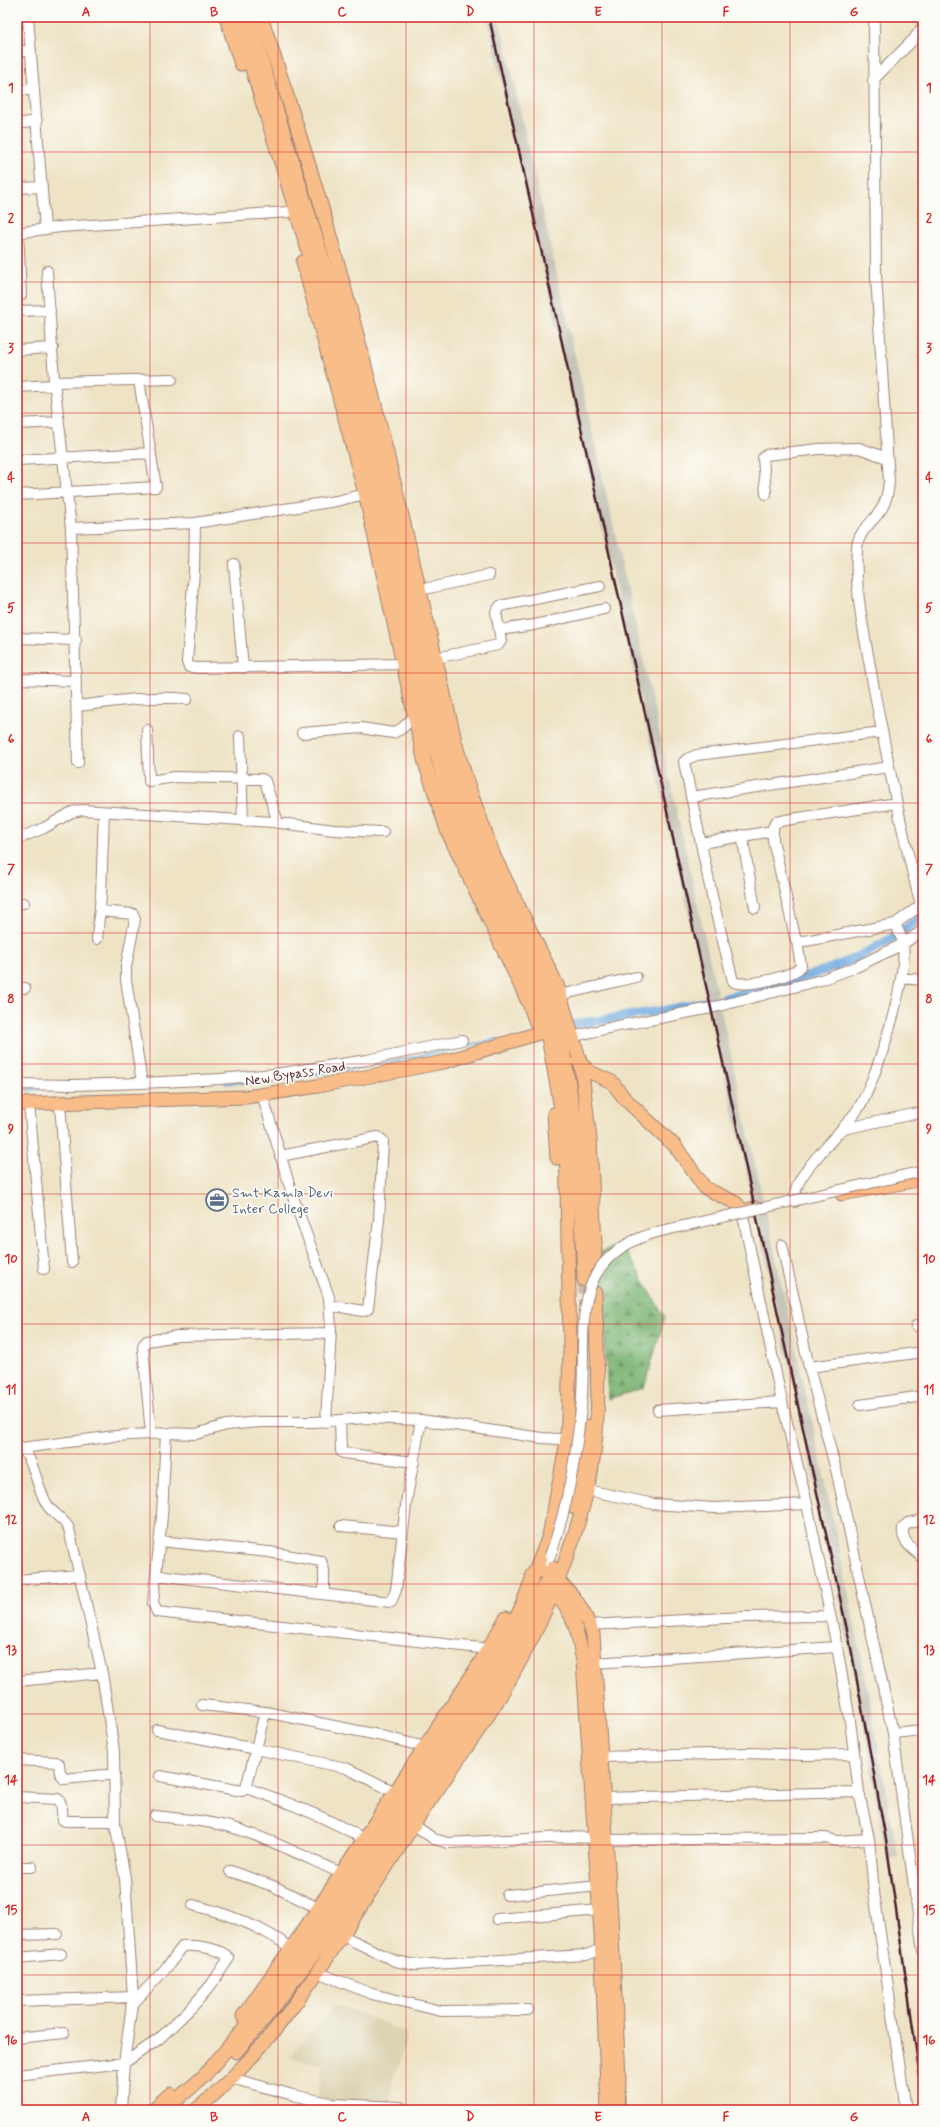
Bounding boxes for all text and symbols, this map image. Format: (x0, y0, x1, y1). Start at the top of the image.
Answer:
text: A (82, 4, 90, 21)
text: B (210, 4, 219, 21)
text: C (337, 4, 347, 21)
text: D (466, 4, 475, 21)
text: E (594, 4, 602, 21)
text: F (723, 4, 730, 21)
text: G (850, 4, 859, 21)
text: 1 (8, 80, 14, 97)
text: 1 (926, 80, 932, 97)
text: 2 (8, 210, 15, 227)
text: 2 (926, 210, 933, 227)
text: 3 (8, 340, 14, 357)
text: 3 (926, 340, 932, 357)
text: 4 (7, 470, 15, 487)
text: 4 (925, 470, 933, 487)
text: 5 (7, 600, 15, 617)
text: 5 (925, 600, 933, 617)
text: 6 (8, 731, 15, 748)
text: 6 (926, 731, 933, 748)
text: 7 (7, 861, 15, 878)
text: 7 (925, 861, 933, 878)
text: 8 (7, 991, 15, 1008)
text: 8 (925, 991, 933, 1008)
street label: New Bypass Road (244, 1057, 347, 1091)
text: 9 (8, 1121, 15, 1138)
text: 9 (926, 1121, 933, 1138)
place label: Smt Kamla Devi Inter College (232, 1184, 333, 1218)
office icon: Smt Kamla Devi Inter College (204, 1187, 230, 1213)
text: 10 (4, 1251, 18, 1268)
text: 10 (922, 1251, 936, 1268)
text: 11 (5, 1382, 17, 1399)
text: 11 (923, 1382, 935, 1399)
text: 12 (5, 1512, 17, 1529)
text: 12 (923, 1512, 935, 1529)
text: 13 (5, 1642, 17, 1659)
text: 13 (923, 1642, 935, 1659)
text: 14 (4, 1772, 18, 1789)
text: 14 (922, 1772, 936, 1789)
text: 15 (5, 1902, 17, 1919)
text: 15 (923, 1902, 935, 1919)
text: 16 (4, 2032, 18, 2049)
text: 16 (922, 2032, 936, 2049)
text: A (82, 2109, 90, 2126)
text: B (210, 2109, 219, 2126)
text: C (337, 2109, 347, 2126)
text: D (466, 2109, 475, 2126)
text: E (594, 2109, 602, 2126)
text: F (723, 2109, 730, 2126)
text: G (850, 2109, 859, 2126)

